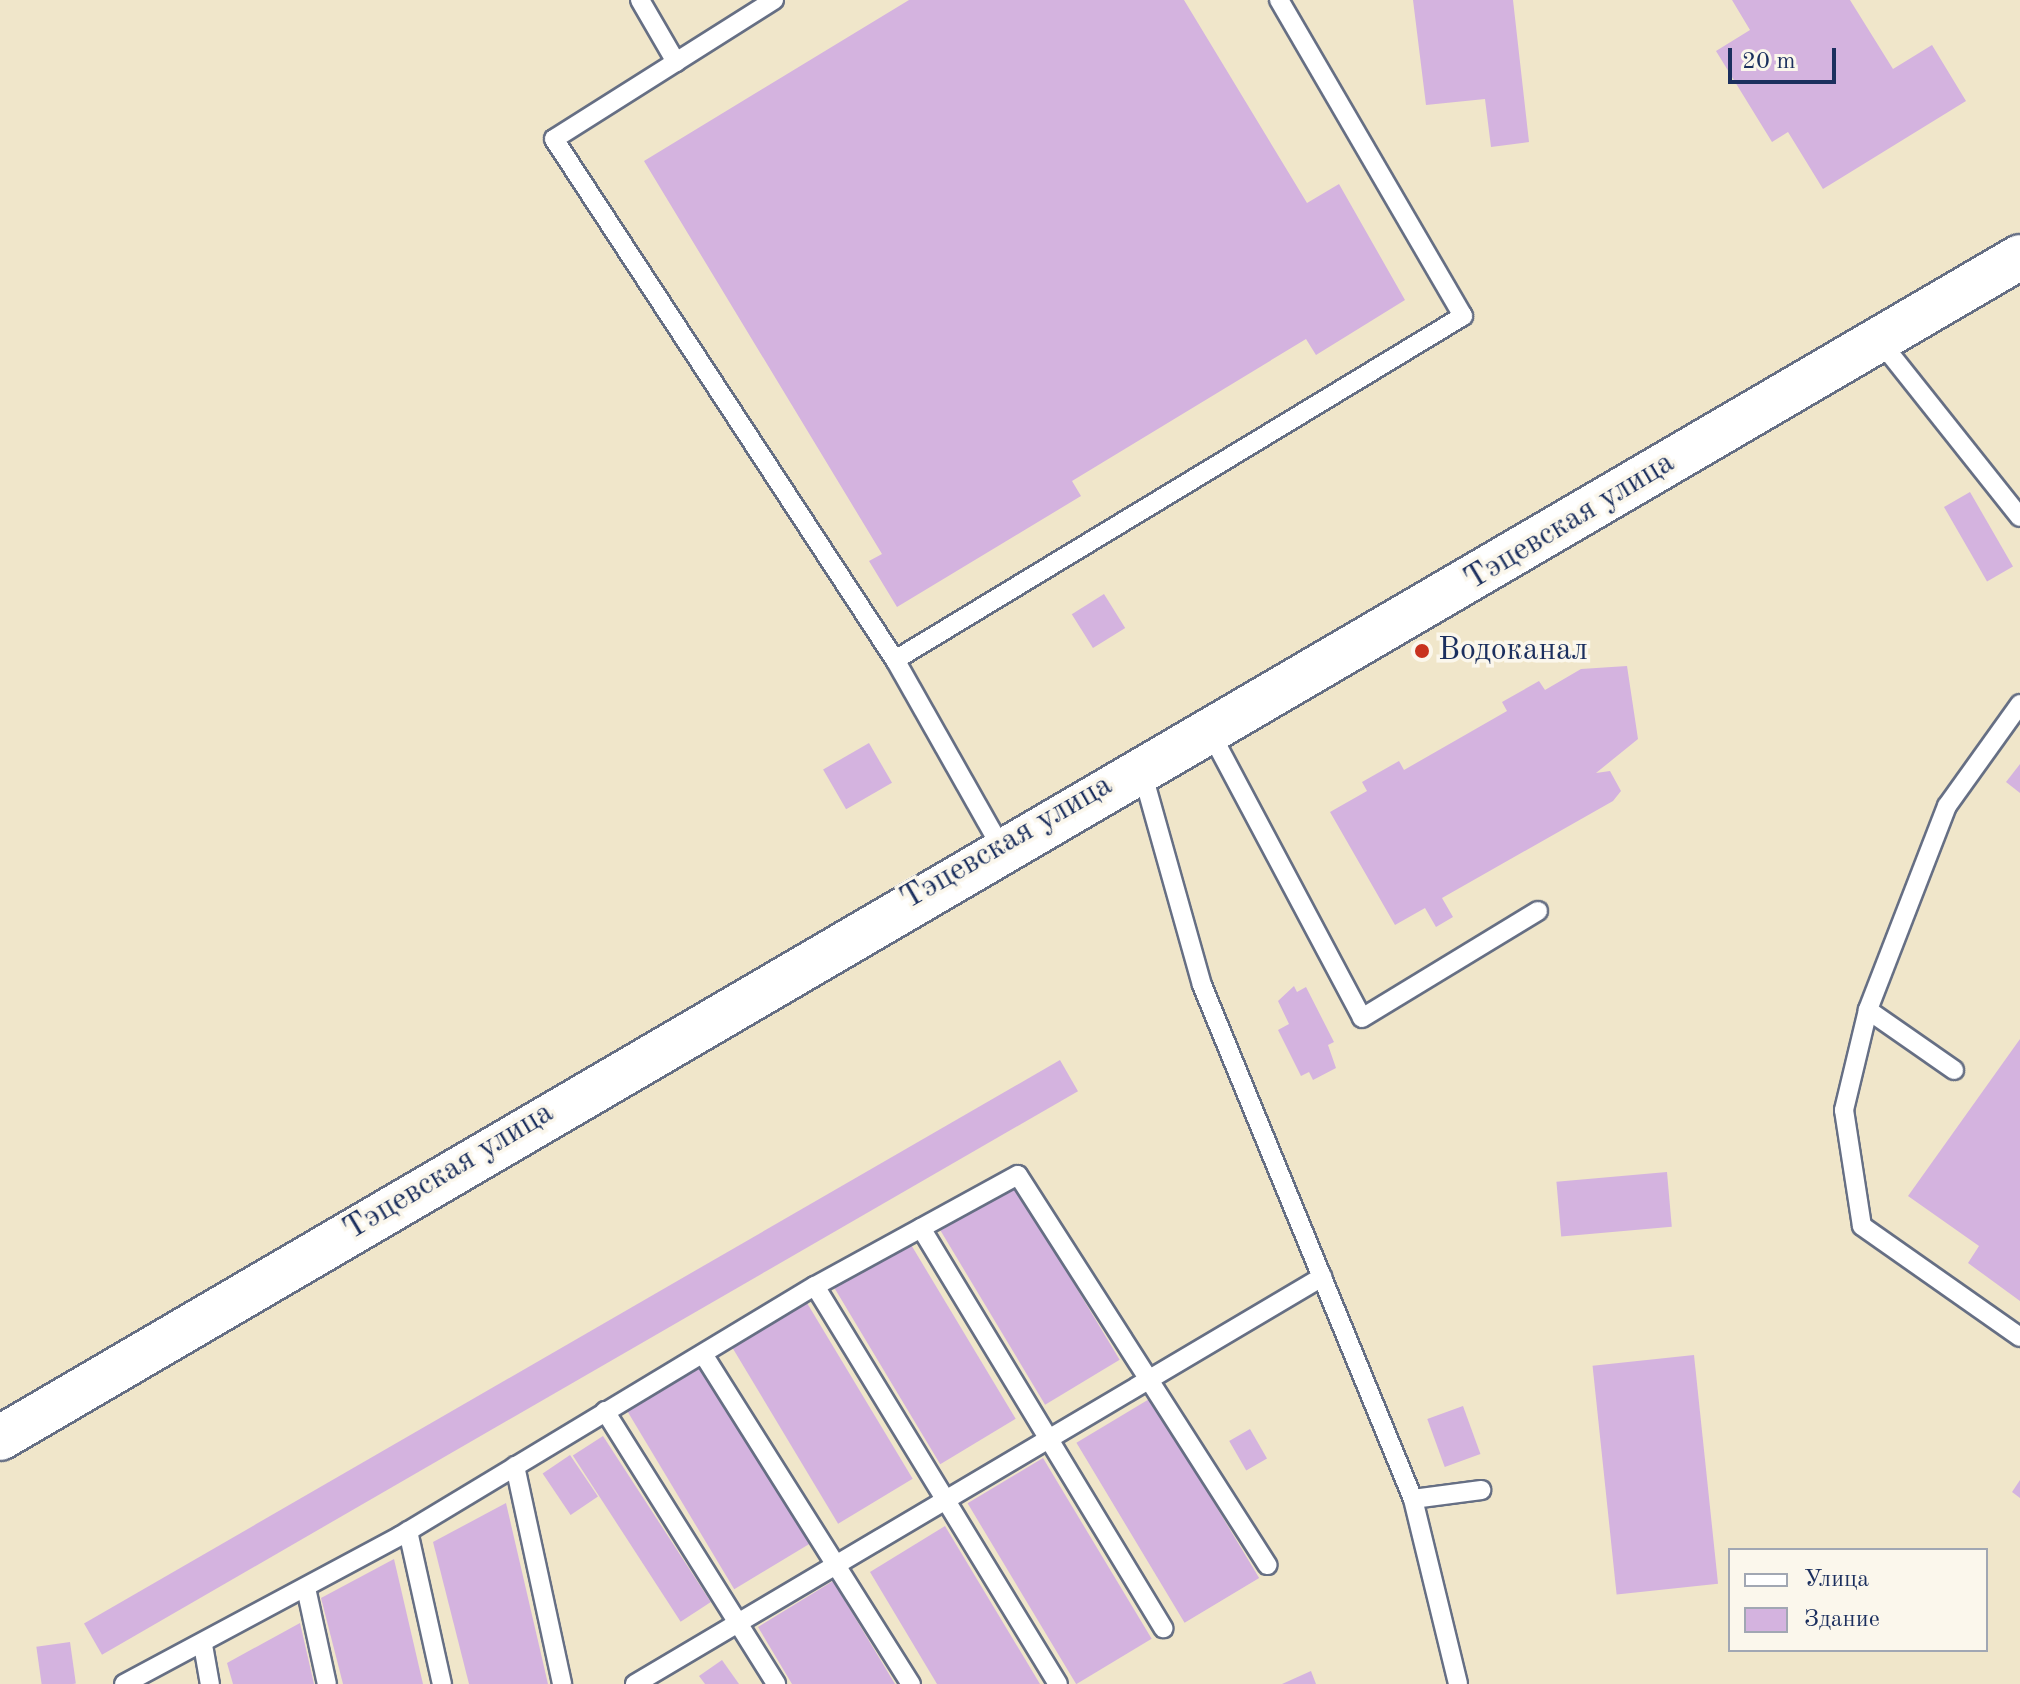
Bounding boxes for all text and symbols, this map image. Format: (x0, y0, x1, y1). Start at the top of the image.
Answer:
scale bar (1732, 32, 1840, 82)
text: 20 m (1742, 50, 1796, 74)
street label: Тэцевская улица (1458, 444, 1682, 600)
place label: Водоканал (1438, 632, 1588, 670)
marker: Водоканал (1413, 642, 1431, 660)
street label: Тэцевская улица (894, 767, 1120, 919)
street label: Тэцевская улица (337, 1094, 561, 1250)
legend (1728, 1548, 1988, 1652)
text: Улица (1804, 1568, 1869, 1592)
text: Здание (1804, 1608, 1880, 1632)

